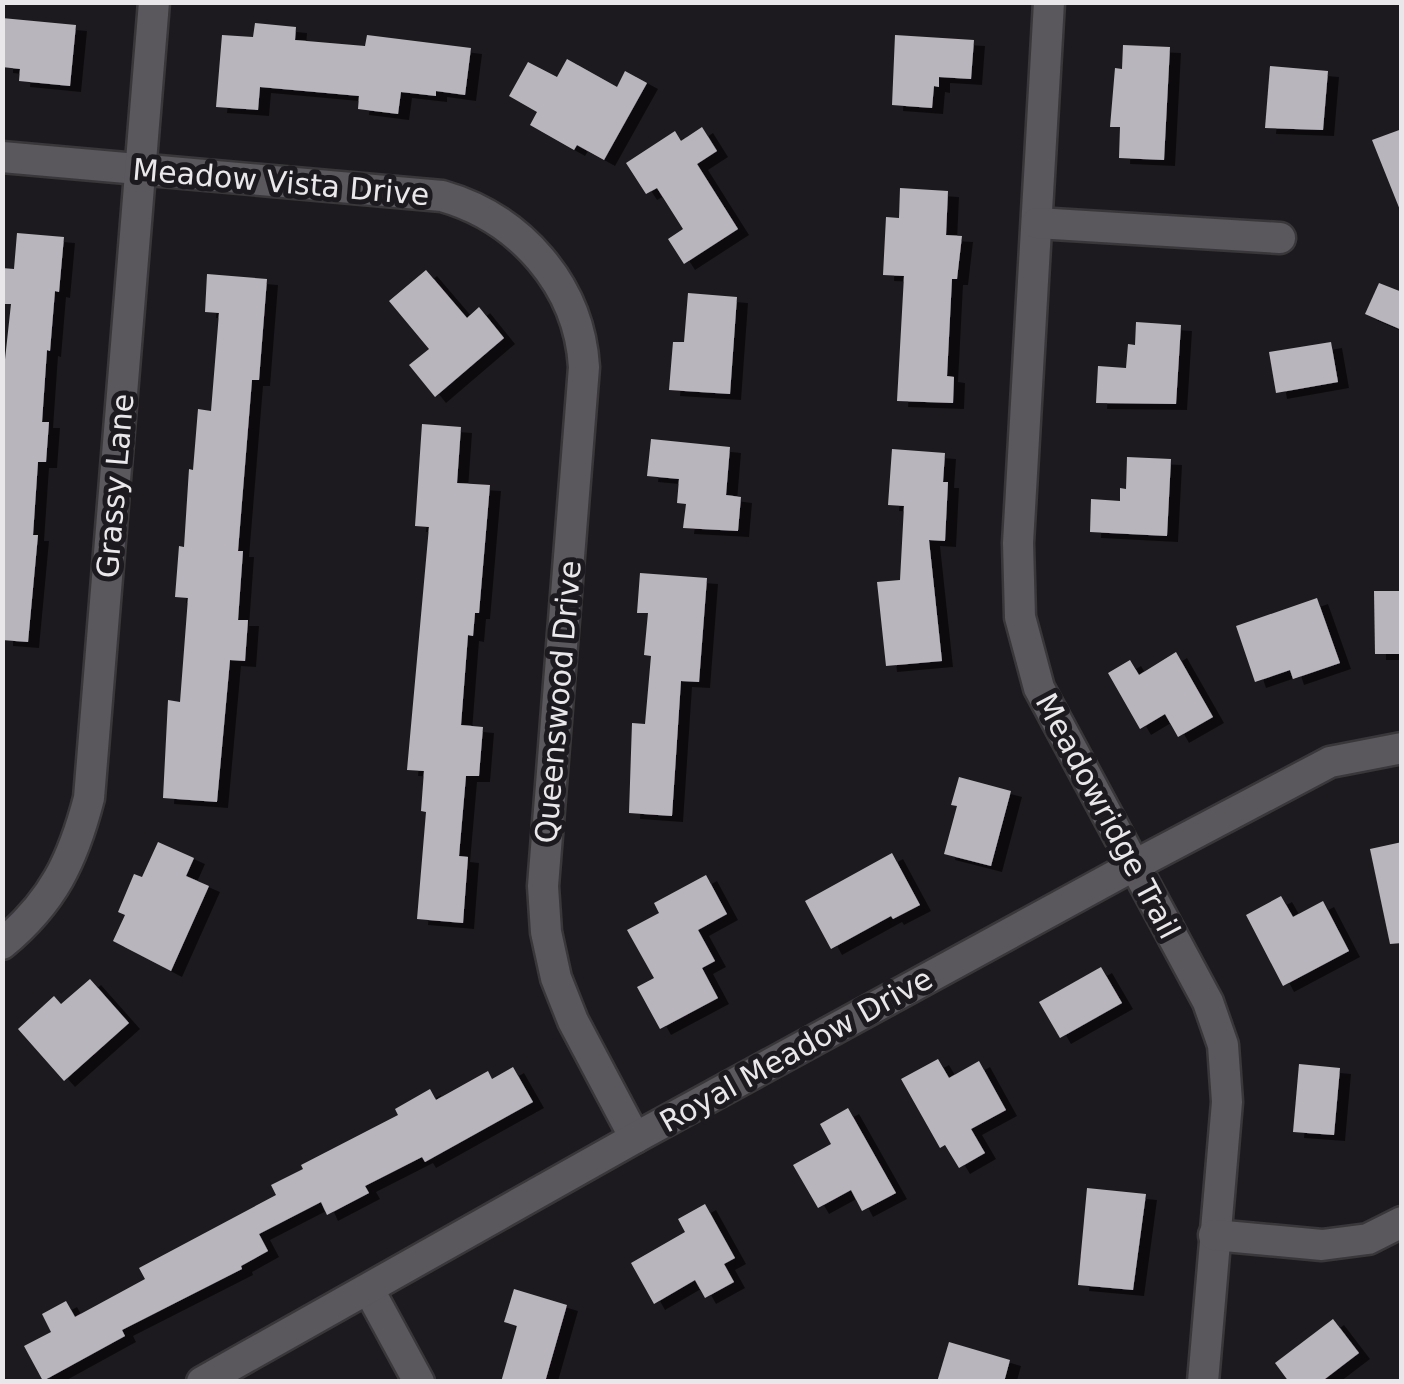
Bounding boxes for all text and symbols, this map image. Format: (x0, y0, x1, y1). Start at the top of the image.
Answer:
street label: Meadow Vista Drive (131, 152, 431, 212)
street label: Grassy Lane (90, 392, 140, 580)
street label: Queenswood Drive (528, 559, 588, 845)
street label: Meadowridge Trail (1029, 687, 1187, 945)
street label: Royal Meadow Drive (654, 961, 938, 1139)

